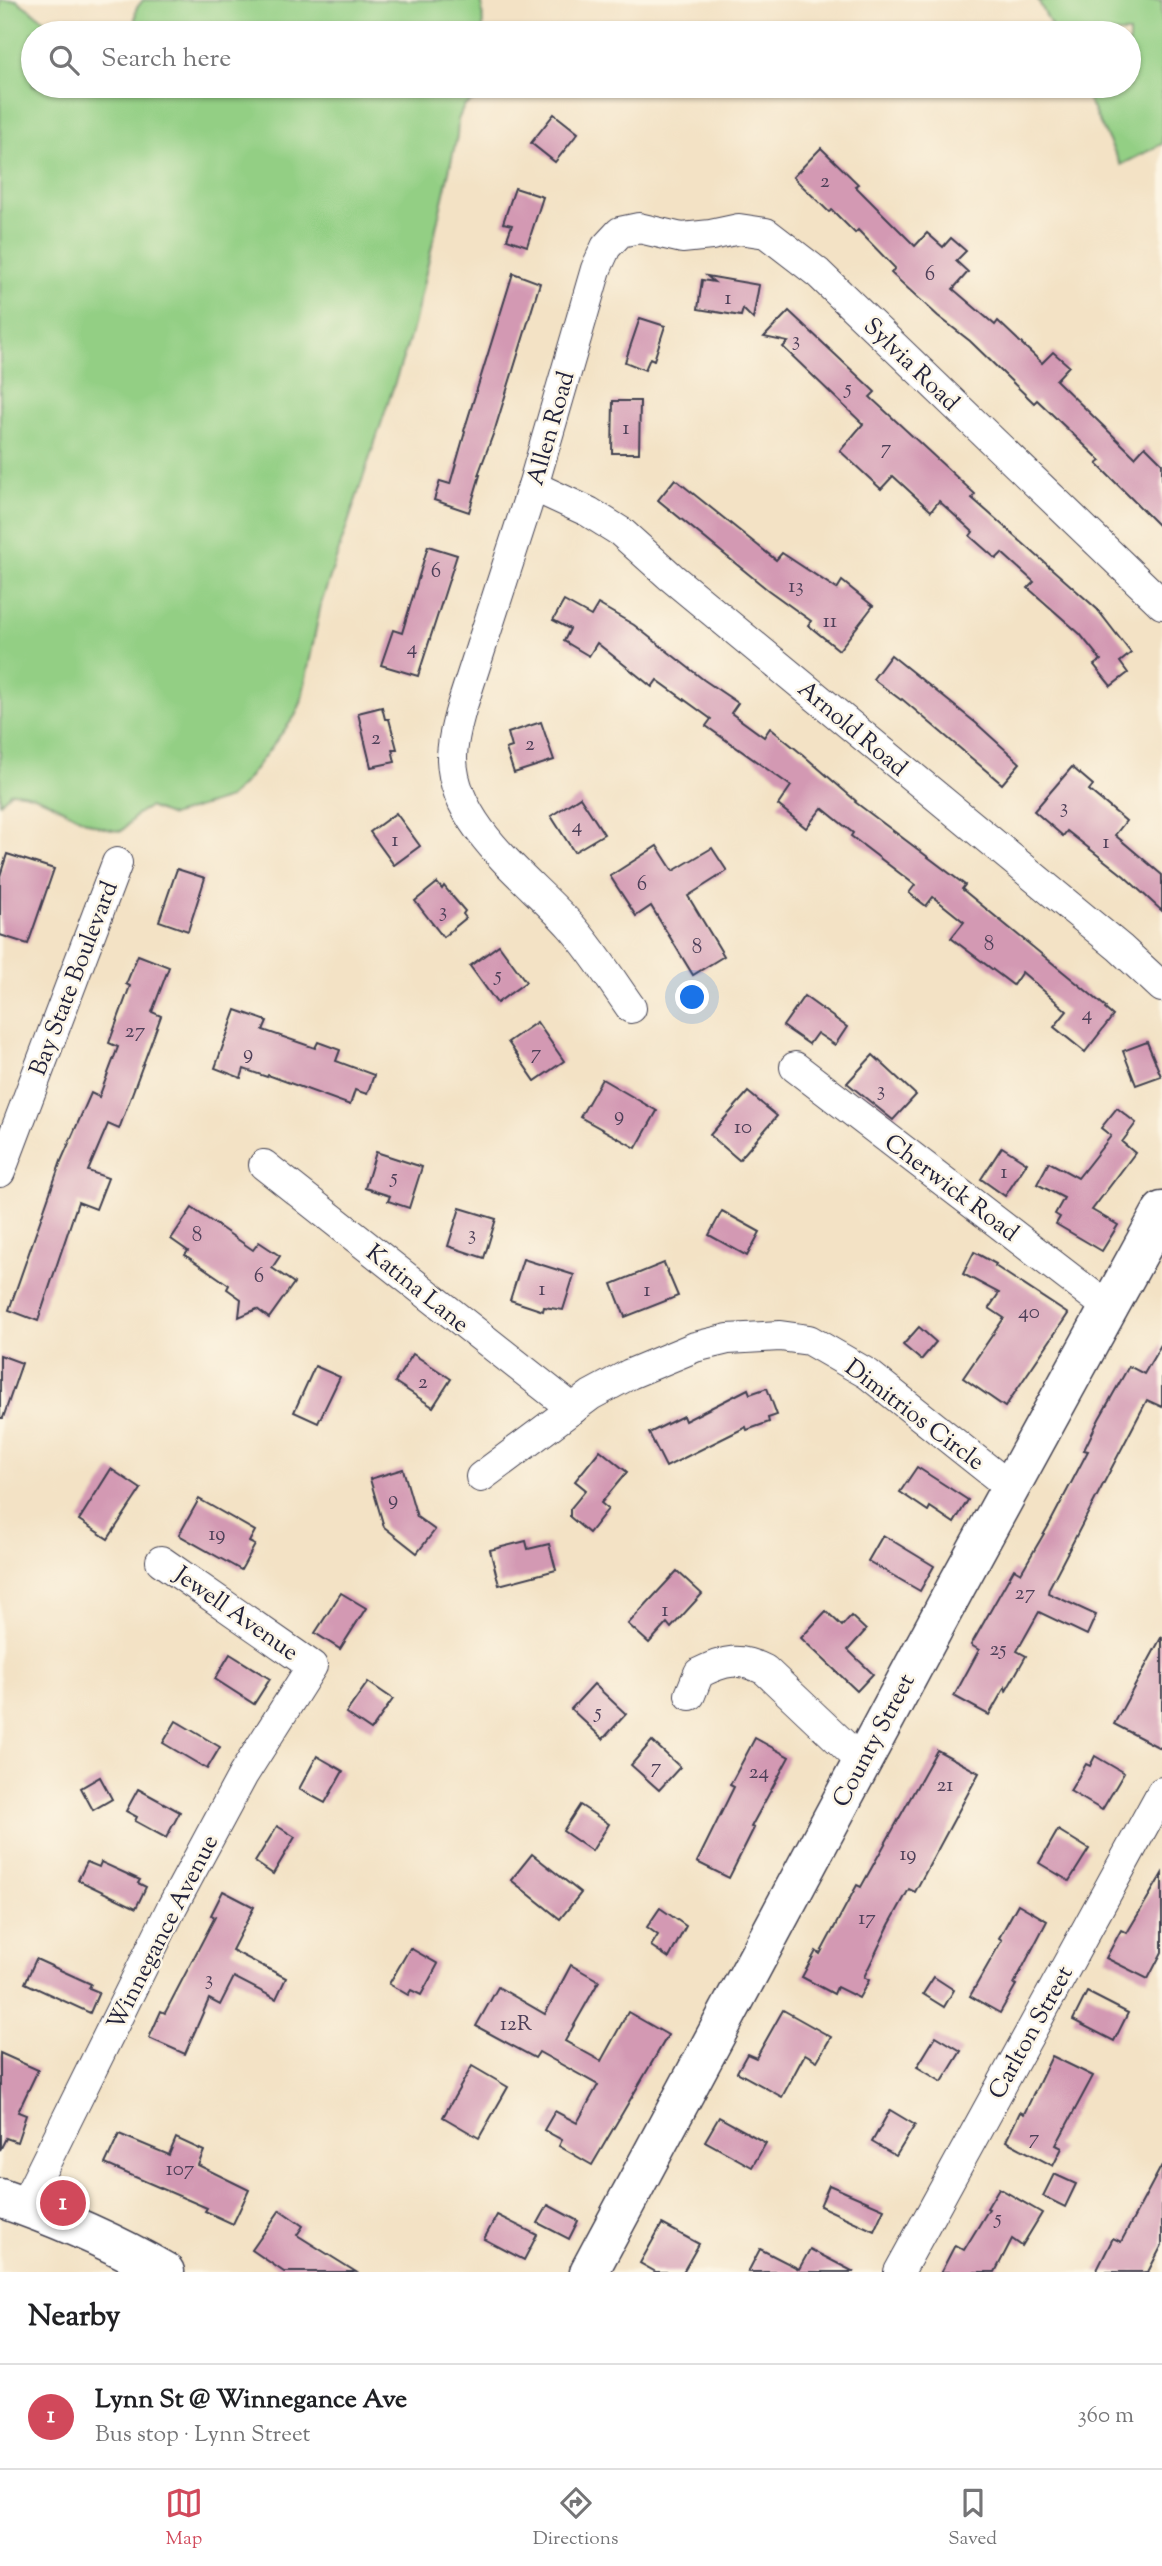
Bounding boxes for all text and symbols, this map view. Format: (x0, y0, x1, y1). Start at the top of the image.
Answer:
search box (21, 21, 1141, 98)
icon: search (45, 41, 83, 79)
text: Search here (101, 41, 231, 78)
house number: 2 (820, 167, 830, 197)
house number: 6 (925, 260, 935, 290)
house number: 1 (724, 284, 732, 314)
street label: Sylvia Road (855, 311, 967, 420)
house number: 3 (792, 326, 800, 356)
street label: Allen Road (519, 367, 585, 490)
house number: 5 (843, 374, 852, 404)
house number: 1 (622, 414, 630, 444)
house number: 7 (881, 434, 892, 464)
house number: 6 (431, 557, 441, 587)
house number: 13 (788, 572, 804, 602)
house number: 11 (823, 607, 837, 637)
house number: 4 (407, 634, 417, 664)
street label: Arnold Road (789, 673, 914, 786)
house number: 2 (371, 724, 381, 754)
house number: 2 (525, 730, 535, 760)
house number: 3 (1060, 793, 1068, 823)
house number: 4 (572, 812, 582, 842)
house number: 1 (391, 826, 399, 856)
house number: 1 (1102, 828, 1110, 858)
house number: 6 (637, 870, 647, 900)
street label: Bay State Boulevard (22, 876, 128, 1081)
house number: 3 (439, 897, 447, 927)
house number: 8 (984, 930, 994, 960)
house number: 8 (692, 933, 702, 963)
house number: 5 (493, 961, 502, 991)
your location (675, 980, 709, 1014)
house number: 4 (1082, 1000, 1092, 1030)
house number: 27 (125, 1017, 146, 1047)
house number: 9 (243, 1039, 253, 1069)
house number: 7 (531, 1039, 542, 1069)
house number: 3 (877, 1076, 885, 1106)
house number: 9 (614, 1101, 624, 1131)
house number: 10 (734, 1113, 752, 1143)
street label: Cherwick Road (876, 1127, 1026, 1251)
house number: 1 (1000, 1158, 1008, 1188)
house number: 5 (389, 1163, 398, 1193)
house number: 3 (468, 1220, 476, 1250)
house number: 8 (192, 1221, 202, 1251)
street label: Katina Lane (358, 1237, 476, 1342)
house number: 6 (254, 1262, 264, 1292)
house number: 1 (538, 1275, 546, 1305)
house number: 1 (643, 1276, 651, 1306)
house number: 40 (1018, 1298, 1040, 1328)
street label: Dimitrios Circle (837, 1352, 991, 1479)
house number: 2 (418, 1368, 428, 1398)
house number: 9 (388, 1485, 398, 1515)
house number: 19 (208, 1520, 226, 1550)
street label: Jewell Avenue (165, 1558, 305, 1670)
house number: 27 (1015, 1579, 1036, 1609)
house number: 1 (661, 1596, 669, 1626)
house number: 25 (989, 1635, 1007, 1665)
street label: County Street (825, 1668, 924, 1814)
house number: 5 (593, 1698, 602, 1728)
house number: 7 (651, 1753, 662, 1783)
house number: 24 (749, 1758, 769, 1788)
house number: 21 (937, 1771, 953, 1801)
street label: Winnegance Avenue (100, 1829, 228, 2037)
house number: 19 (899, 1840, 917, 1870)
house number: 17 (858, 1904, 876, 1934)
street label: Carlton Street (981, 1960, 1082, 2106)
house number: 3 (205, 1965, 213, 1995)
house number: 12R (500, 2010, 532, 2040)
house number: 7 (1029, 2124, 1040, 2154)
house number: 107 (166, 2155, 195, 2185)
pin: 1 (40, 2177, 86, 2229)
house number: 5 (993, 2204, 1002, 2234)
text: Nearby (28, 2296, 120, 2339)
text: Lynn St @ Winnegance Ave (95, 2382, 407, 2419)
text: 1 (47, 2400, 55, 2433)
text: 360 m (1077, 2400, 1134, 2433)
text: Bus stop · Lynn Street (95, 2419, 310, 2452)
tab: Map (165, 2484, 203, 2553)
tab: Directions (533, 2484, 618, 2553)
tab: Saved (948, 2484, 997, 2553)

